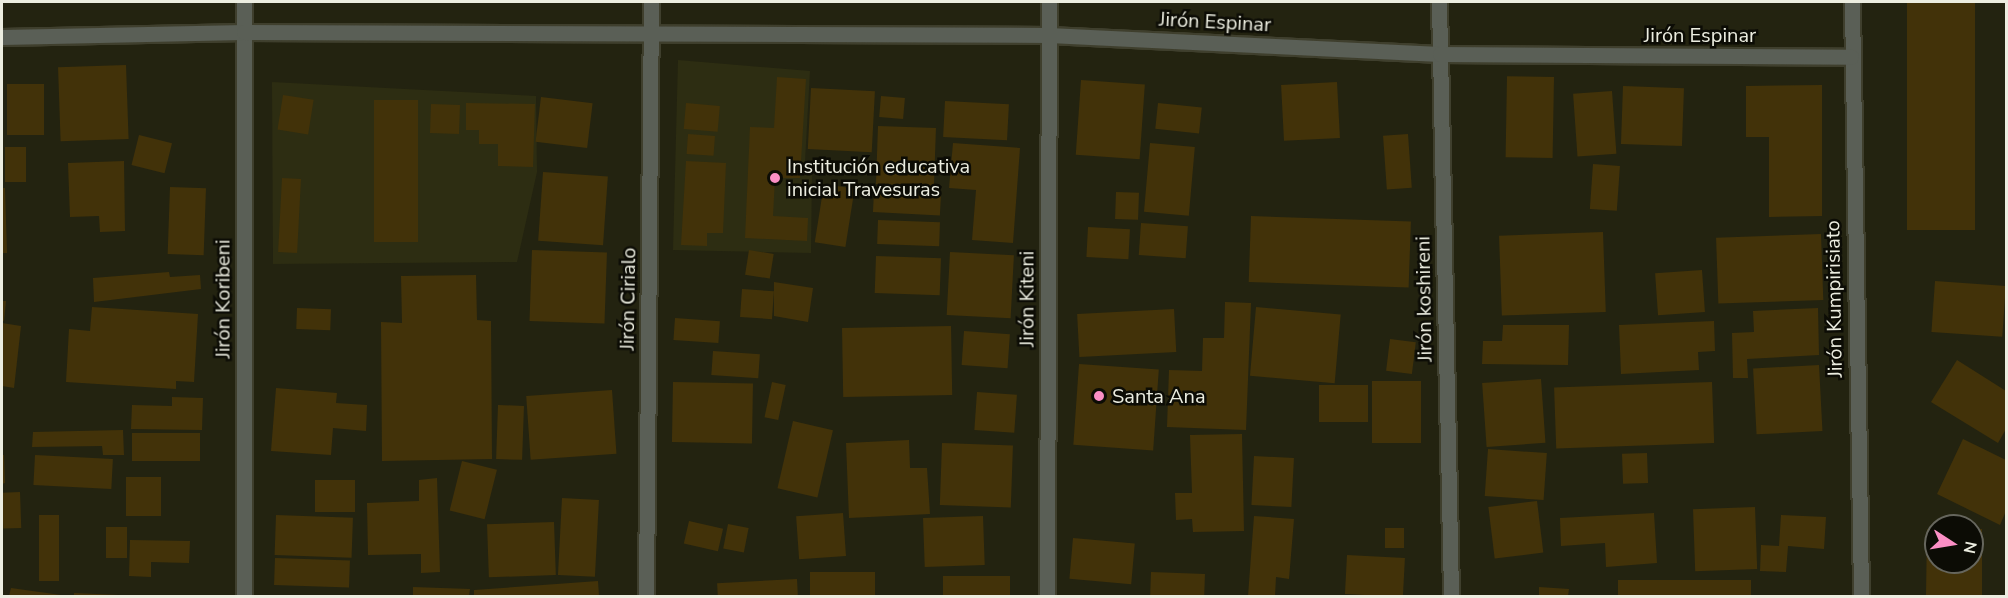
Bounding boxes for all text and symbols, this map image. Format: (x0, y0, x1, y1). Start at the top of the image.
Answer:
street label: Jirón Espinar (1158, 7, 1272, 37)
street label: Jirón Espinar (1644, 23, 1756, 47)
place label: Institución educativa inicial Travesuras (787, 154, 970, 201)
marker: Institución educativa inicial Travesuras (768, 171, 782, 185)
street label: Jirón Kumpirisiato (1821, 220, 1847, 378)
street label: Jirón koshireni (1411, 236, 1437, 362)
street label: Jirón Koribeni (211, 239, 235, 359)
street label: Jirón Cirialo (615, 247, 641, 351)
street label: Jirón Kiteni (1015, 251, 1039, 347)
place label: Santa Ana (1112, 384, 1206, 408)
marker: Santa Ana (1090, 387, 1108, 405)
north arrow (1924, 514, 1984, 574)
text: N (1958, 539, 1982, 555)

